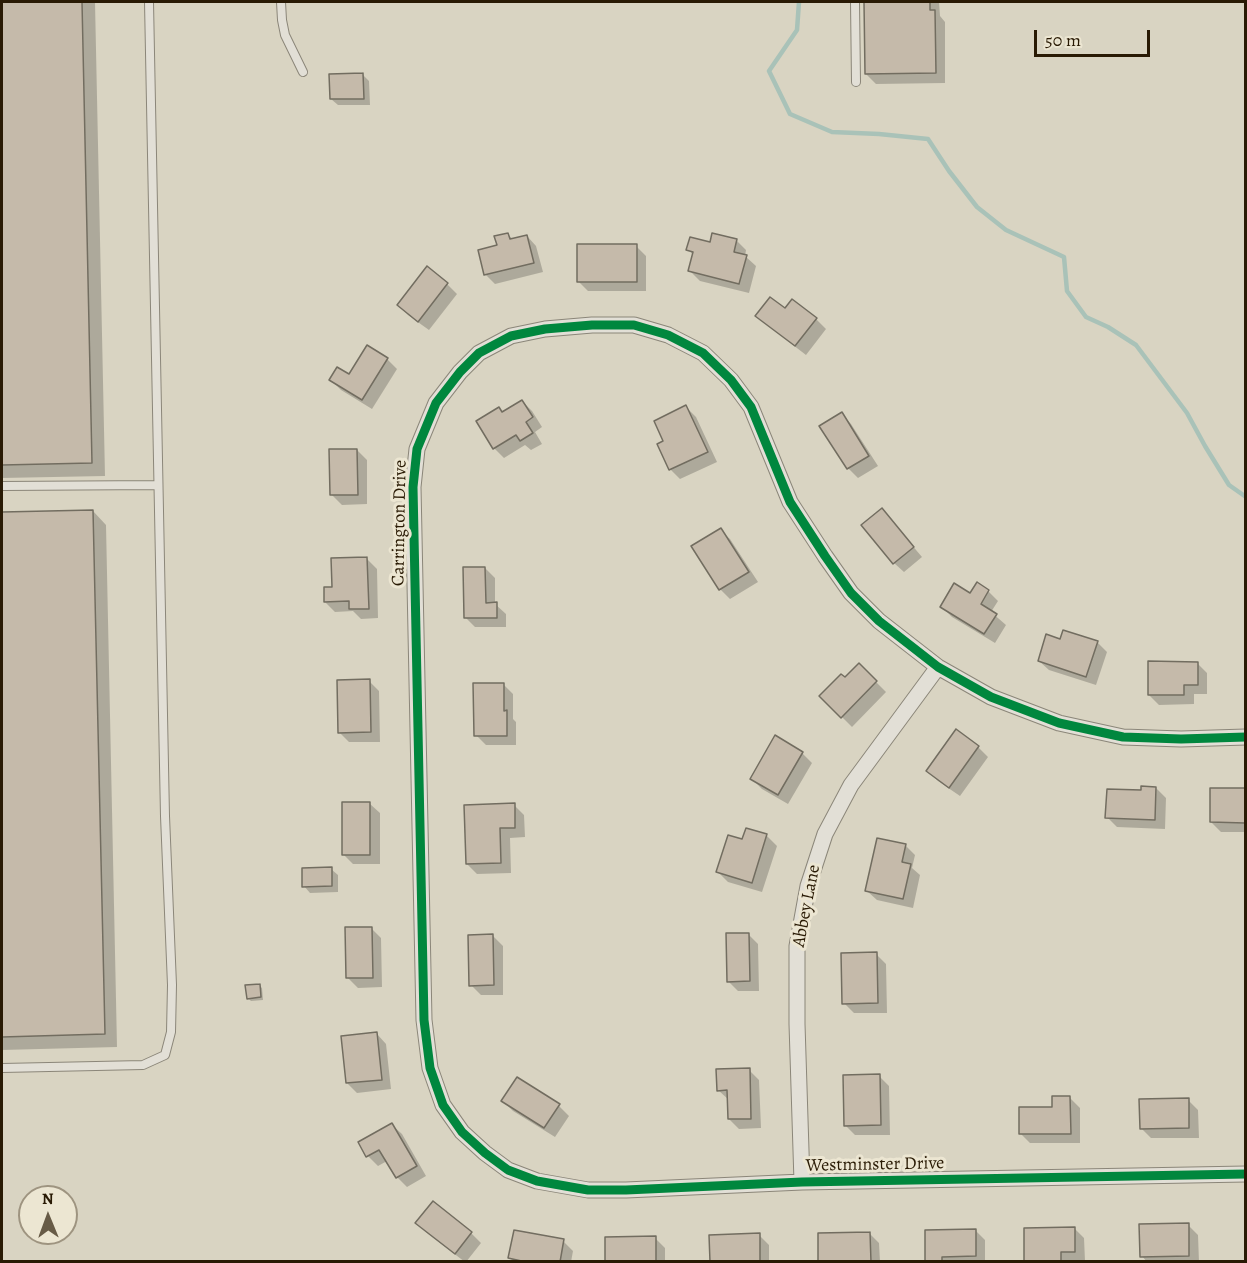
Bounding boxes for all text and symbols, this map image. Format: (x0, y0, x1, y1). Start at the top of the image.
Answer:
scale bar (1037, 18, 1152, 56)
text: 50 m (1045, 28, 1081, 52)
street label: Carrington Drive (388, 460, 412, 586)
street label: Abbey Lane (788, 863, 826, 949)
street label: Westminster Drive (805, 1153, 945, 1177)
north arrow (18, 1185, 78, 1245)
text: N (42, 1188, 54, 1210)

